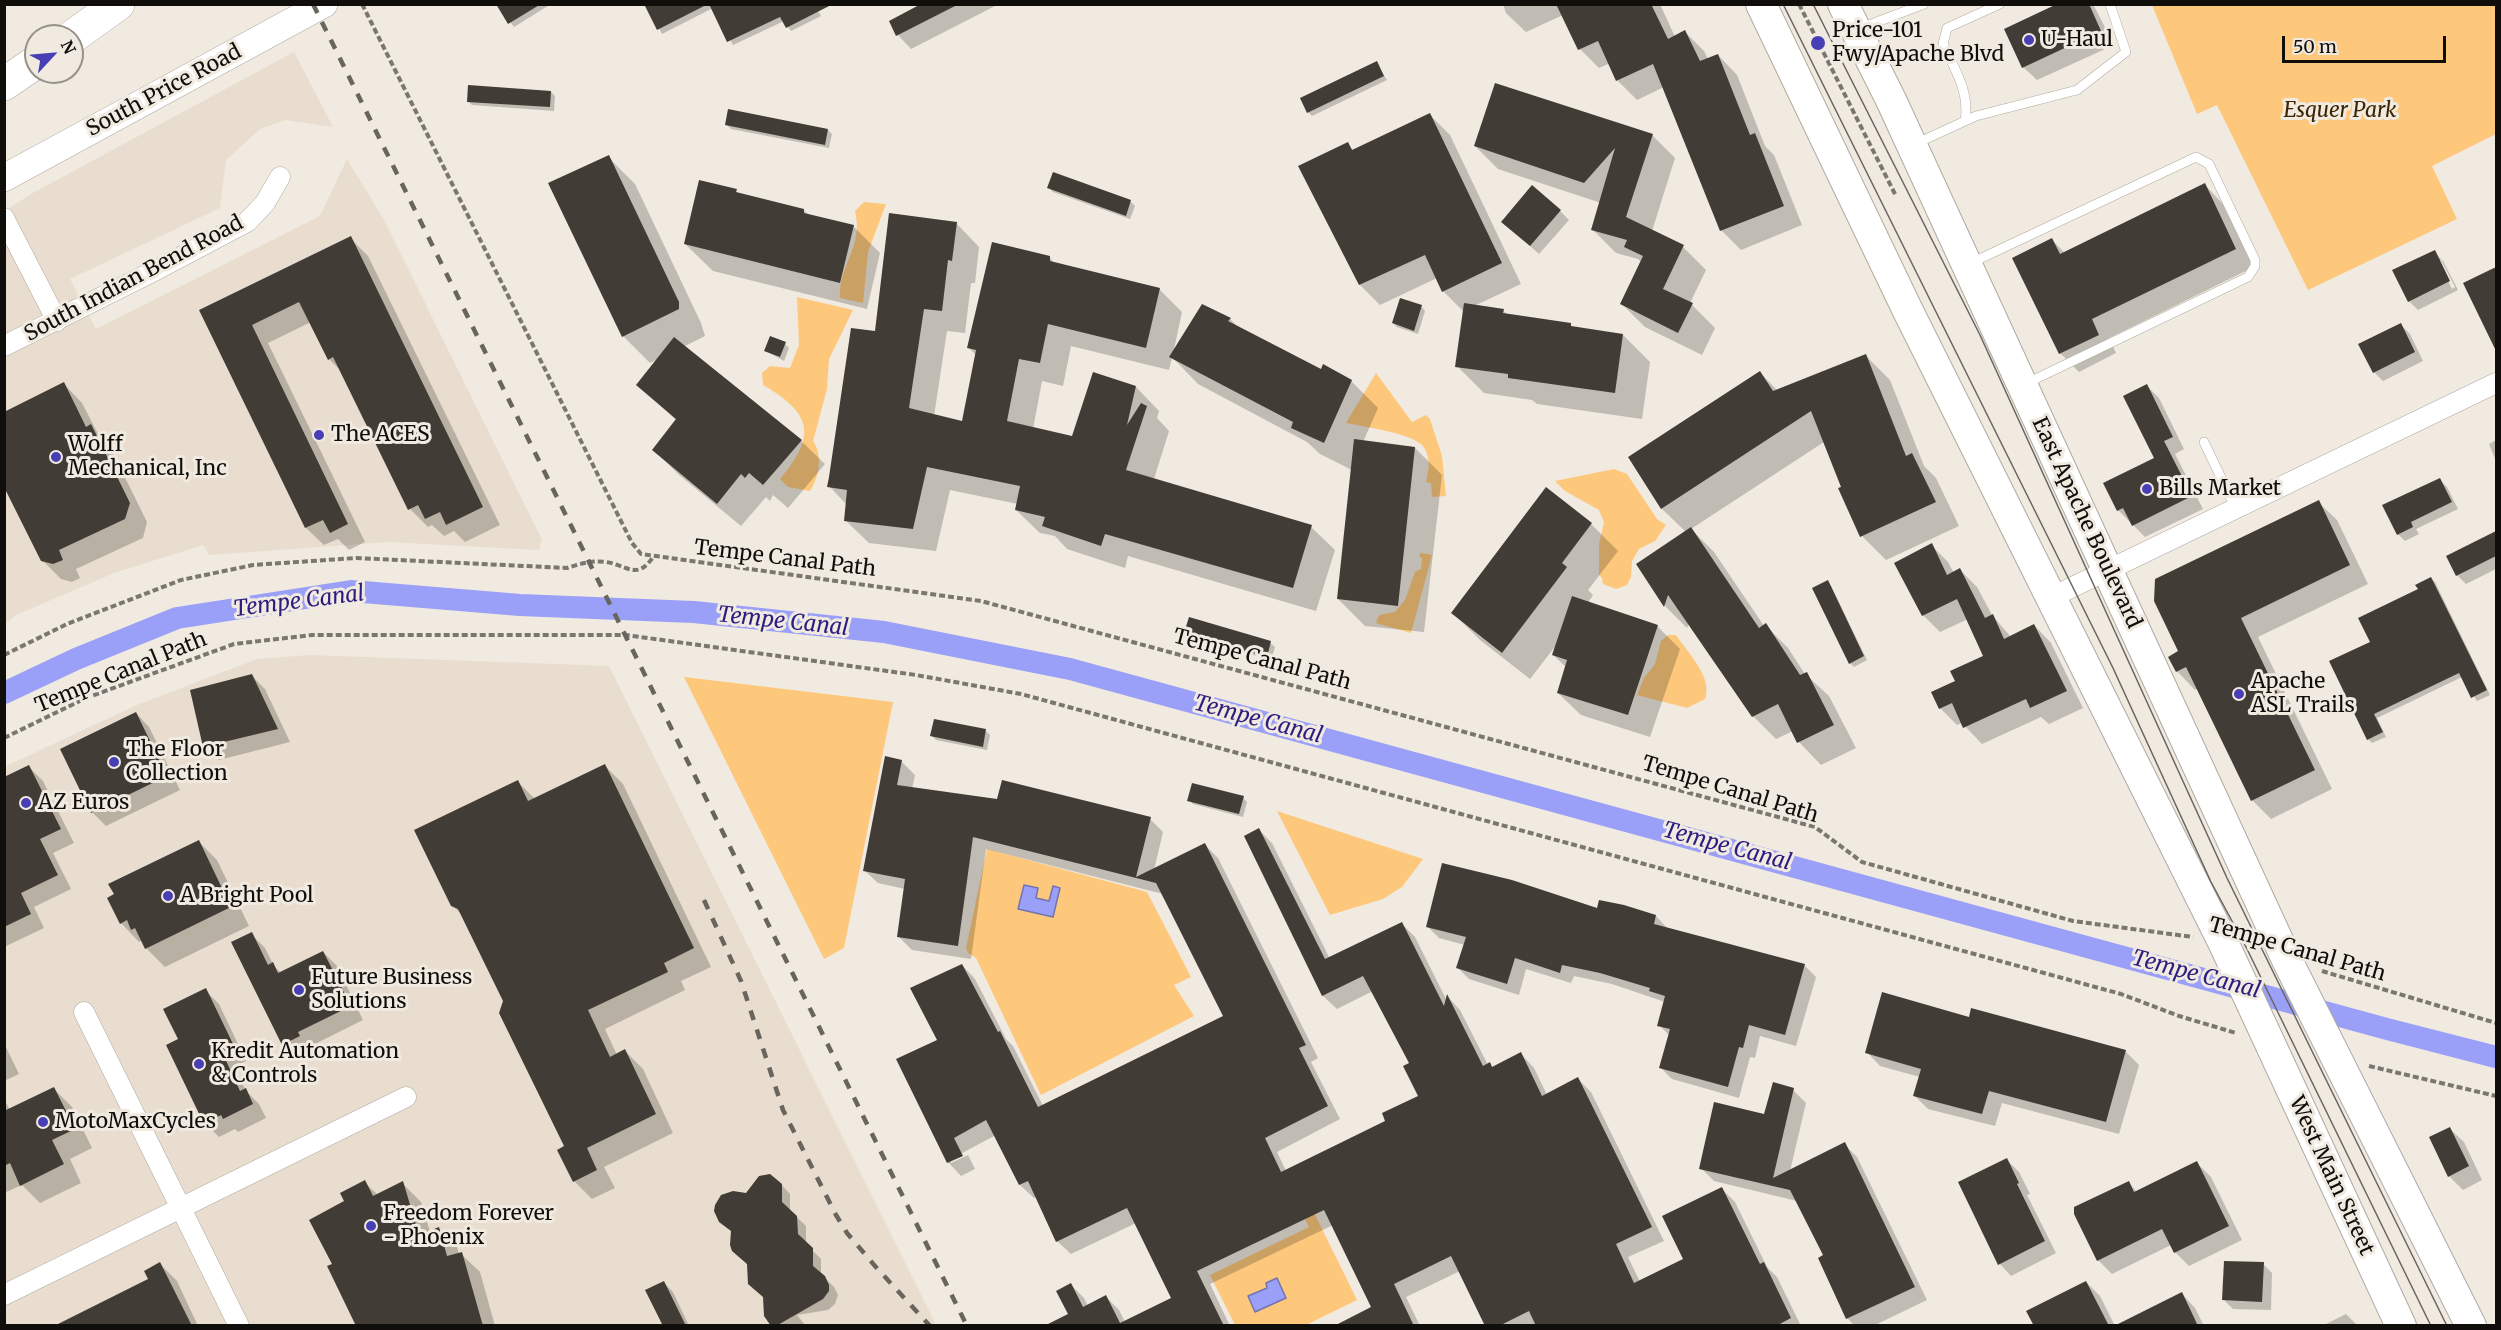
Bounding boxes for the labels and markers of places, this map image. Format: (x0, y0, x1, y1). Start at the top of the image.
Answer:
place label: Price-101 Fwy/Apache Blvd (1832, 18, 2004, 68)
place label: U-Haul (2041, 27, 2113, 53)
marker: U-Haul (2022, 33, 2036, 47)
marker: Price-101 Fwy/Apache Blvd (1809, 34, 1827, 52)
place label: The ACES (331, 422, 430, 448)
marker: The ACES (312, 428, 326, 442)
place label: Wolff Mechanical, Inc (68, 432, 227, 482)
marker: Wolff Mechanical, Inc (49, 450, 63, 464)
place label: Bills Market (2159, 476, 2281, 502)
marker: Bills Market (2140, 482, 2154, 496)
place label: Apache ASL Trails (2251, 669, 2355, 719)
marker: Apache ASL Trails (2232, 687, 2246, 701)
place label: The Floor Collection (126, 737, 228, 787)
marker: The Floor Collection (107, 755, 121, 769)
place label: AZ Euros (38, 790, 129, 816)
marker: AZ Euros (19, 796, 33, 810)
place label: A Bright Pool (180, 883, 314, 909)
marker: A Bright Pool (161, 889, 175, 903)
place label: Future Business Solutions (311, 965, 472, 1015)
marker: Future Business Solutions (292, 983, 306, 997)
place label: Kredit Automation & Controls (211, 1039, 399, 1089)
marker: Kredit Automation & Controls (192, 1057, 206, 1071)
place label: MotoMaxCycles (55, 1109, 216, 1135)
marker: MotoMaxCycles (36, 1115, 50, 1129)
place label: Freedom Forever - Phoenix (383, 1201, 554, 1251)
marker: Freedom Forever - Phoenix (364, 1219, 378, 1233)

